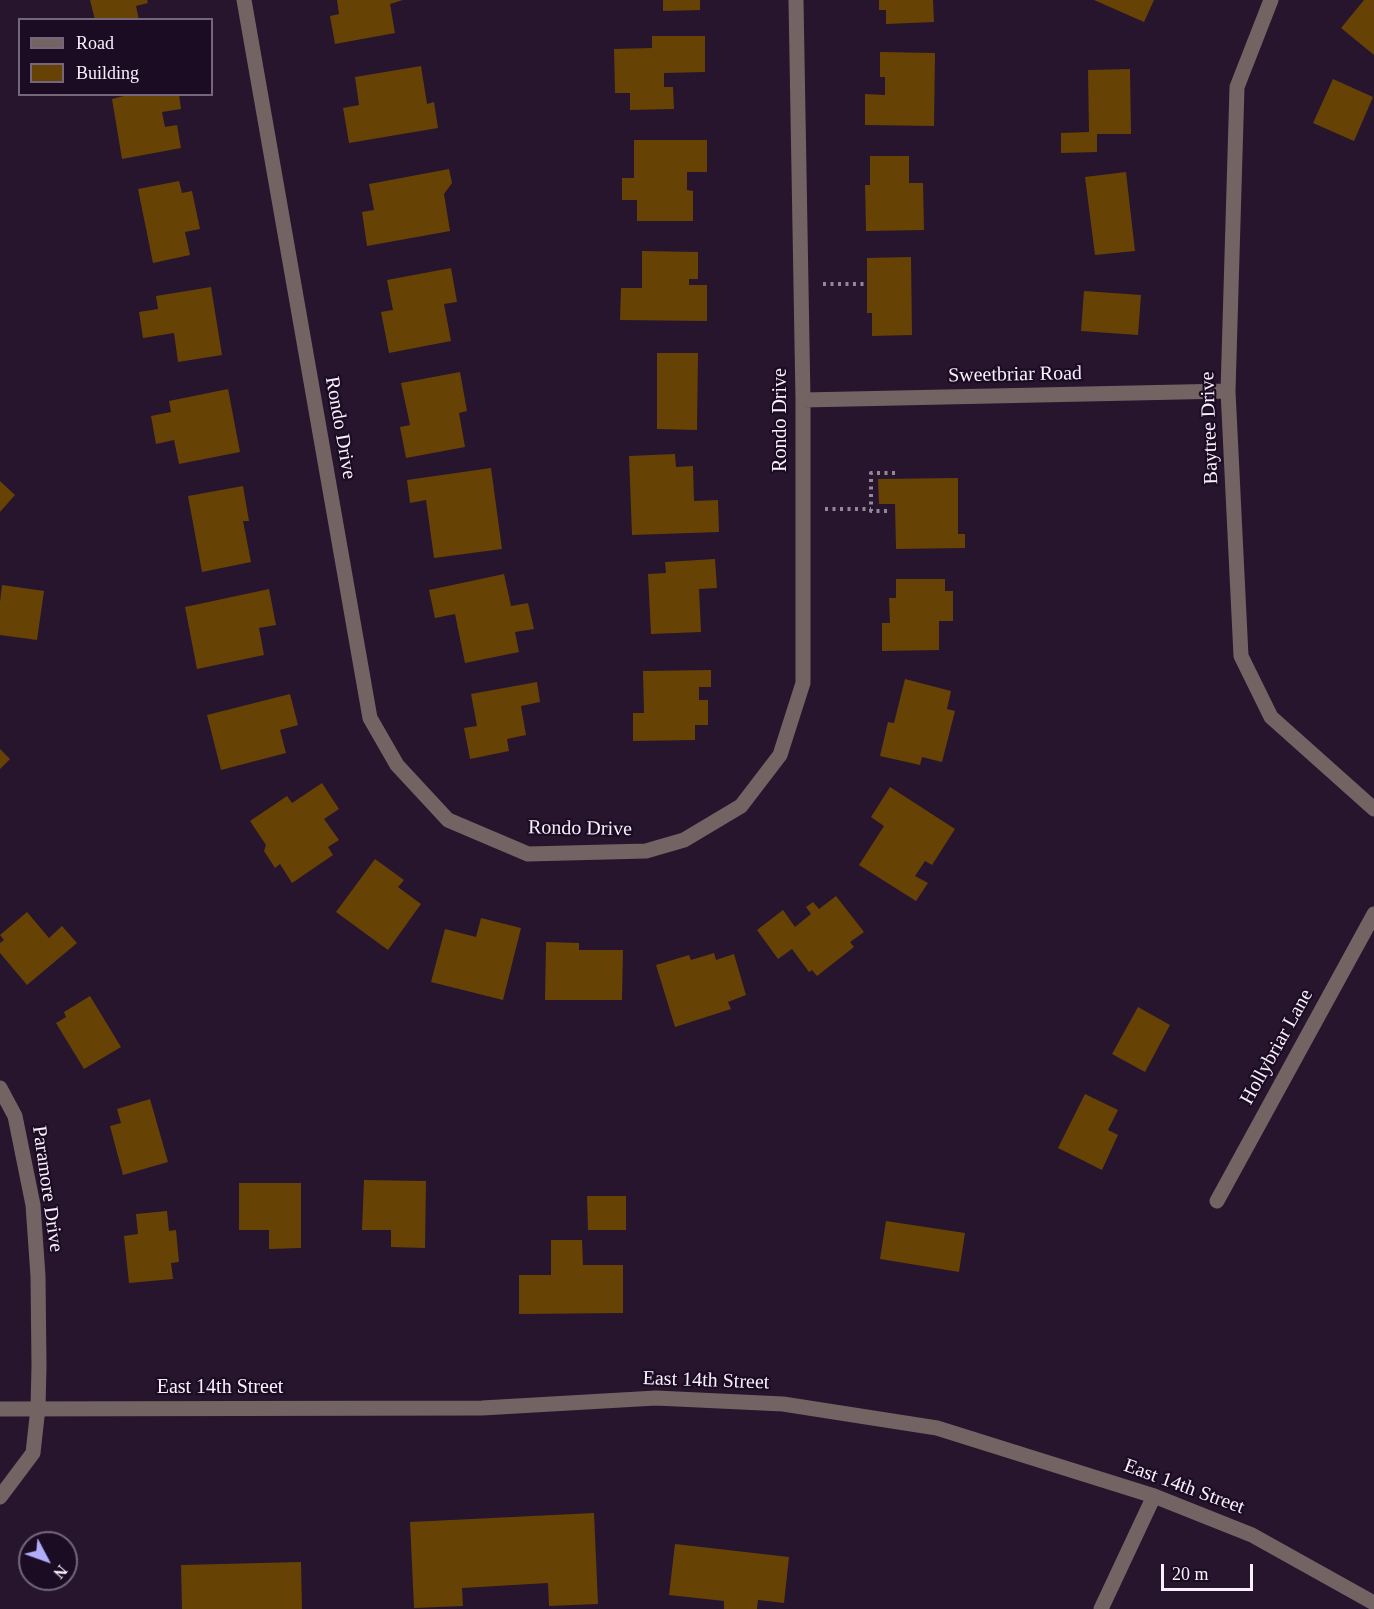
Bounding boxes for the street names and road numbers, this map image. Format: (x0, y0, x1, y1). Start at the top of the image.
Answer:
street label: Sweetbriar Road (948, 362, 1082, 388)
street label: Rondo Drive (769, 368, 793, 472)
street label: Baytree Drive (1196, 371, 1224, 485)
street label: Rondo Drive (319, 375, 361, 481)
street label: Rondo Drive (528, 816, 632, 842)
street label: Hollybriar Lane (1235, 985, 1319, 1109)
street label: Paramore Drive (26, 1124, 68, 1254)
street label: East 14th Street (642, 1367, 770, 1395)
street label: East 14th Street (157, 1376, 283, 1400)
street label: East 14th Street (1120, 1454, 1248, 1520)

